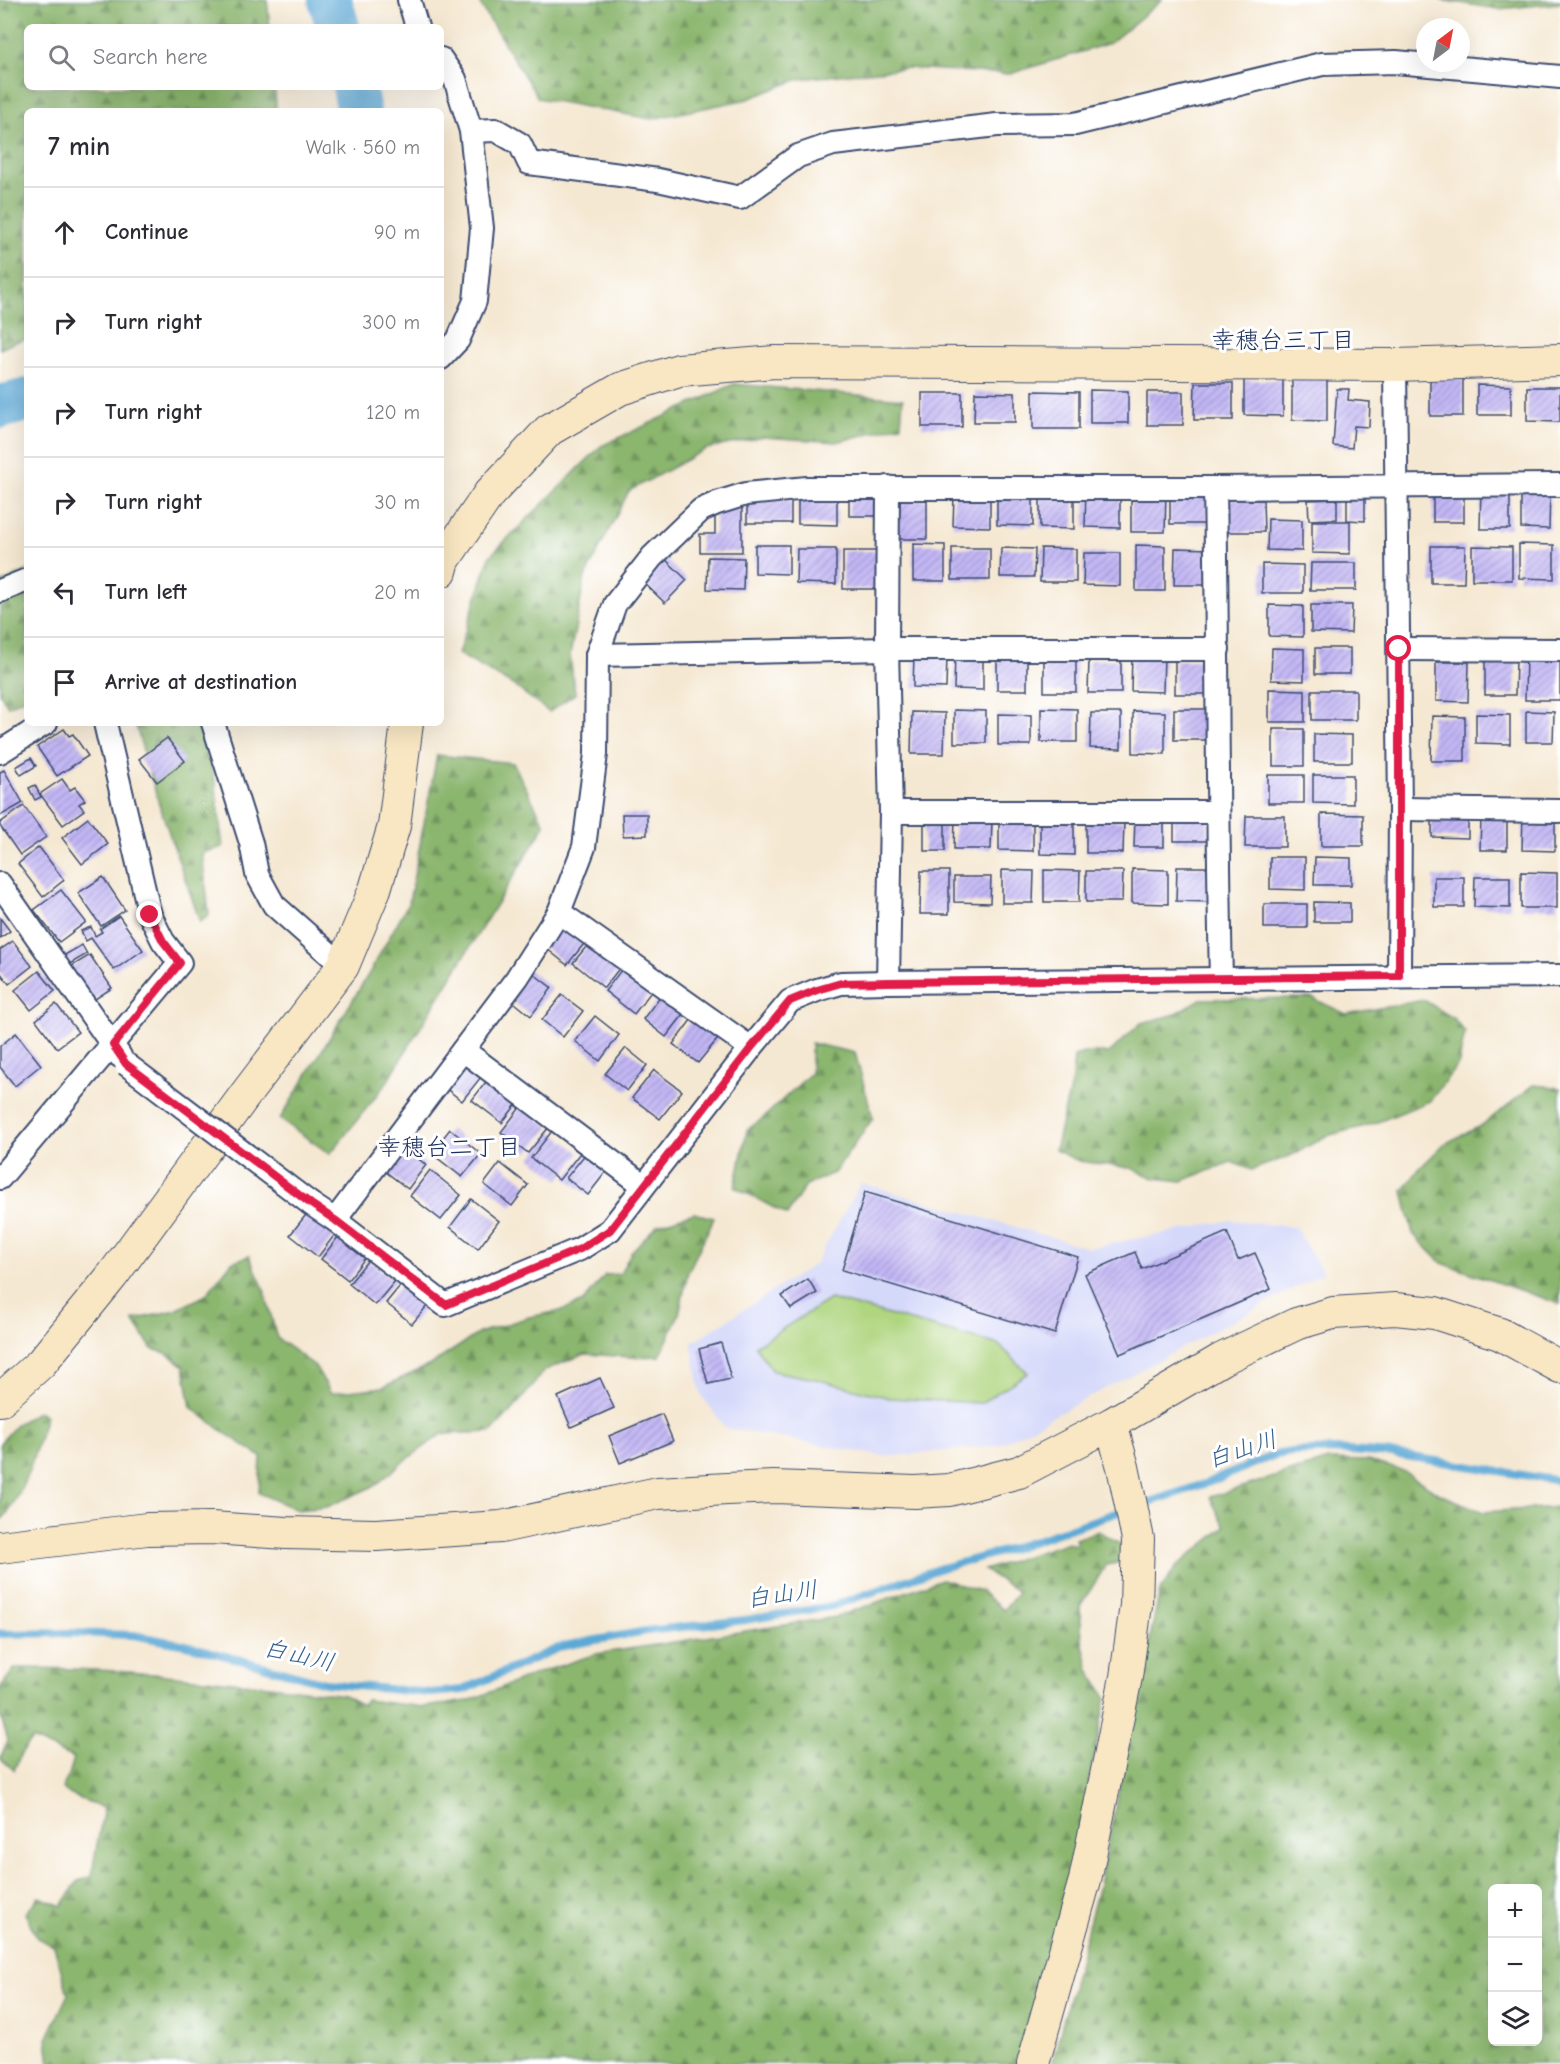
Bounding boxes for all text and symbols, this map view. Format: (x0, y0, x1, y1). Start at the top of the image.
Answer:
north arrow (1416, 18, 1470, 72)
search box (24, 24, 444, 90)
icon: search (45, 41, 78, 74)
text: Search here (93, 44, 208, 70)
text: 7 min (48, 132, 110, 162)
text: Walk · 560 m (306, 136, 420, 159)
icon: ahead (48, 216, 81, 249)
text: Continue (105, 219, 188, 245)
text: 90 m (374, 221, 420, 244)
icon: right (48, 306, 81, 339)
text: Turn right (105, 309, 202, 335)
text: 300 m (362, 311, 420, 334)
district label: 幸穂台三丁目 (1211, 326, 1355, 354)
icon: right (48, 396, 81, 429)
text: Turn right (105, 399, 202, 425)
text: 120 m (366, 401, 420, 424)
icon: right (48, 486, 81, 519)
text: Turn right (105, 489, 202, 515)
text: 30 m (374, 491, 420, 514)
icon: left (48, 576, 81, 609)
text: Turn left (105, 579, 187, 605)
text: 20 m (374, 581, 420, 604)
route start (1385, 635, 1411, 661)
icon: arrive (48, 666, 81, 699)
text: Arrive at destination (105, 669, 297, 695)
route end (136, 901, 162, 927)
district label: 幸穂台二丁目 (377, 1133, 521, 1161)
water label: 白山川 (1203, 1425, 1281, 1473)
water label: 白山川 (744, 1575, 820, 1613)
water label: 白山川 (261, 1633, 337, 1677)
map controls (1488, 1884, 1542, 2046)
button: + (1488, 1884, 1542, 1938)
button: − (1488, 1938, 1542, 1992)
button: layers (1488, 1992, 1542, 2046)

